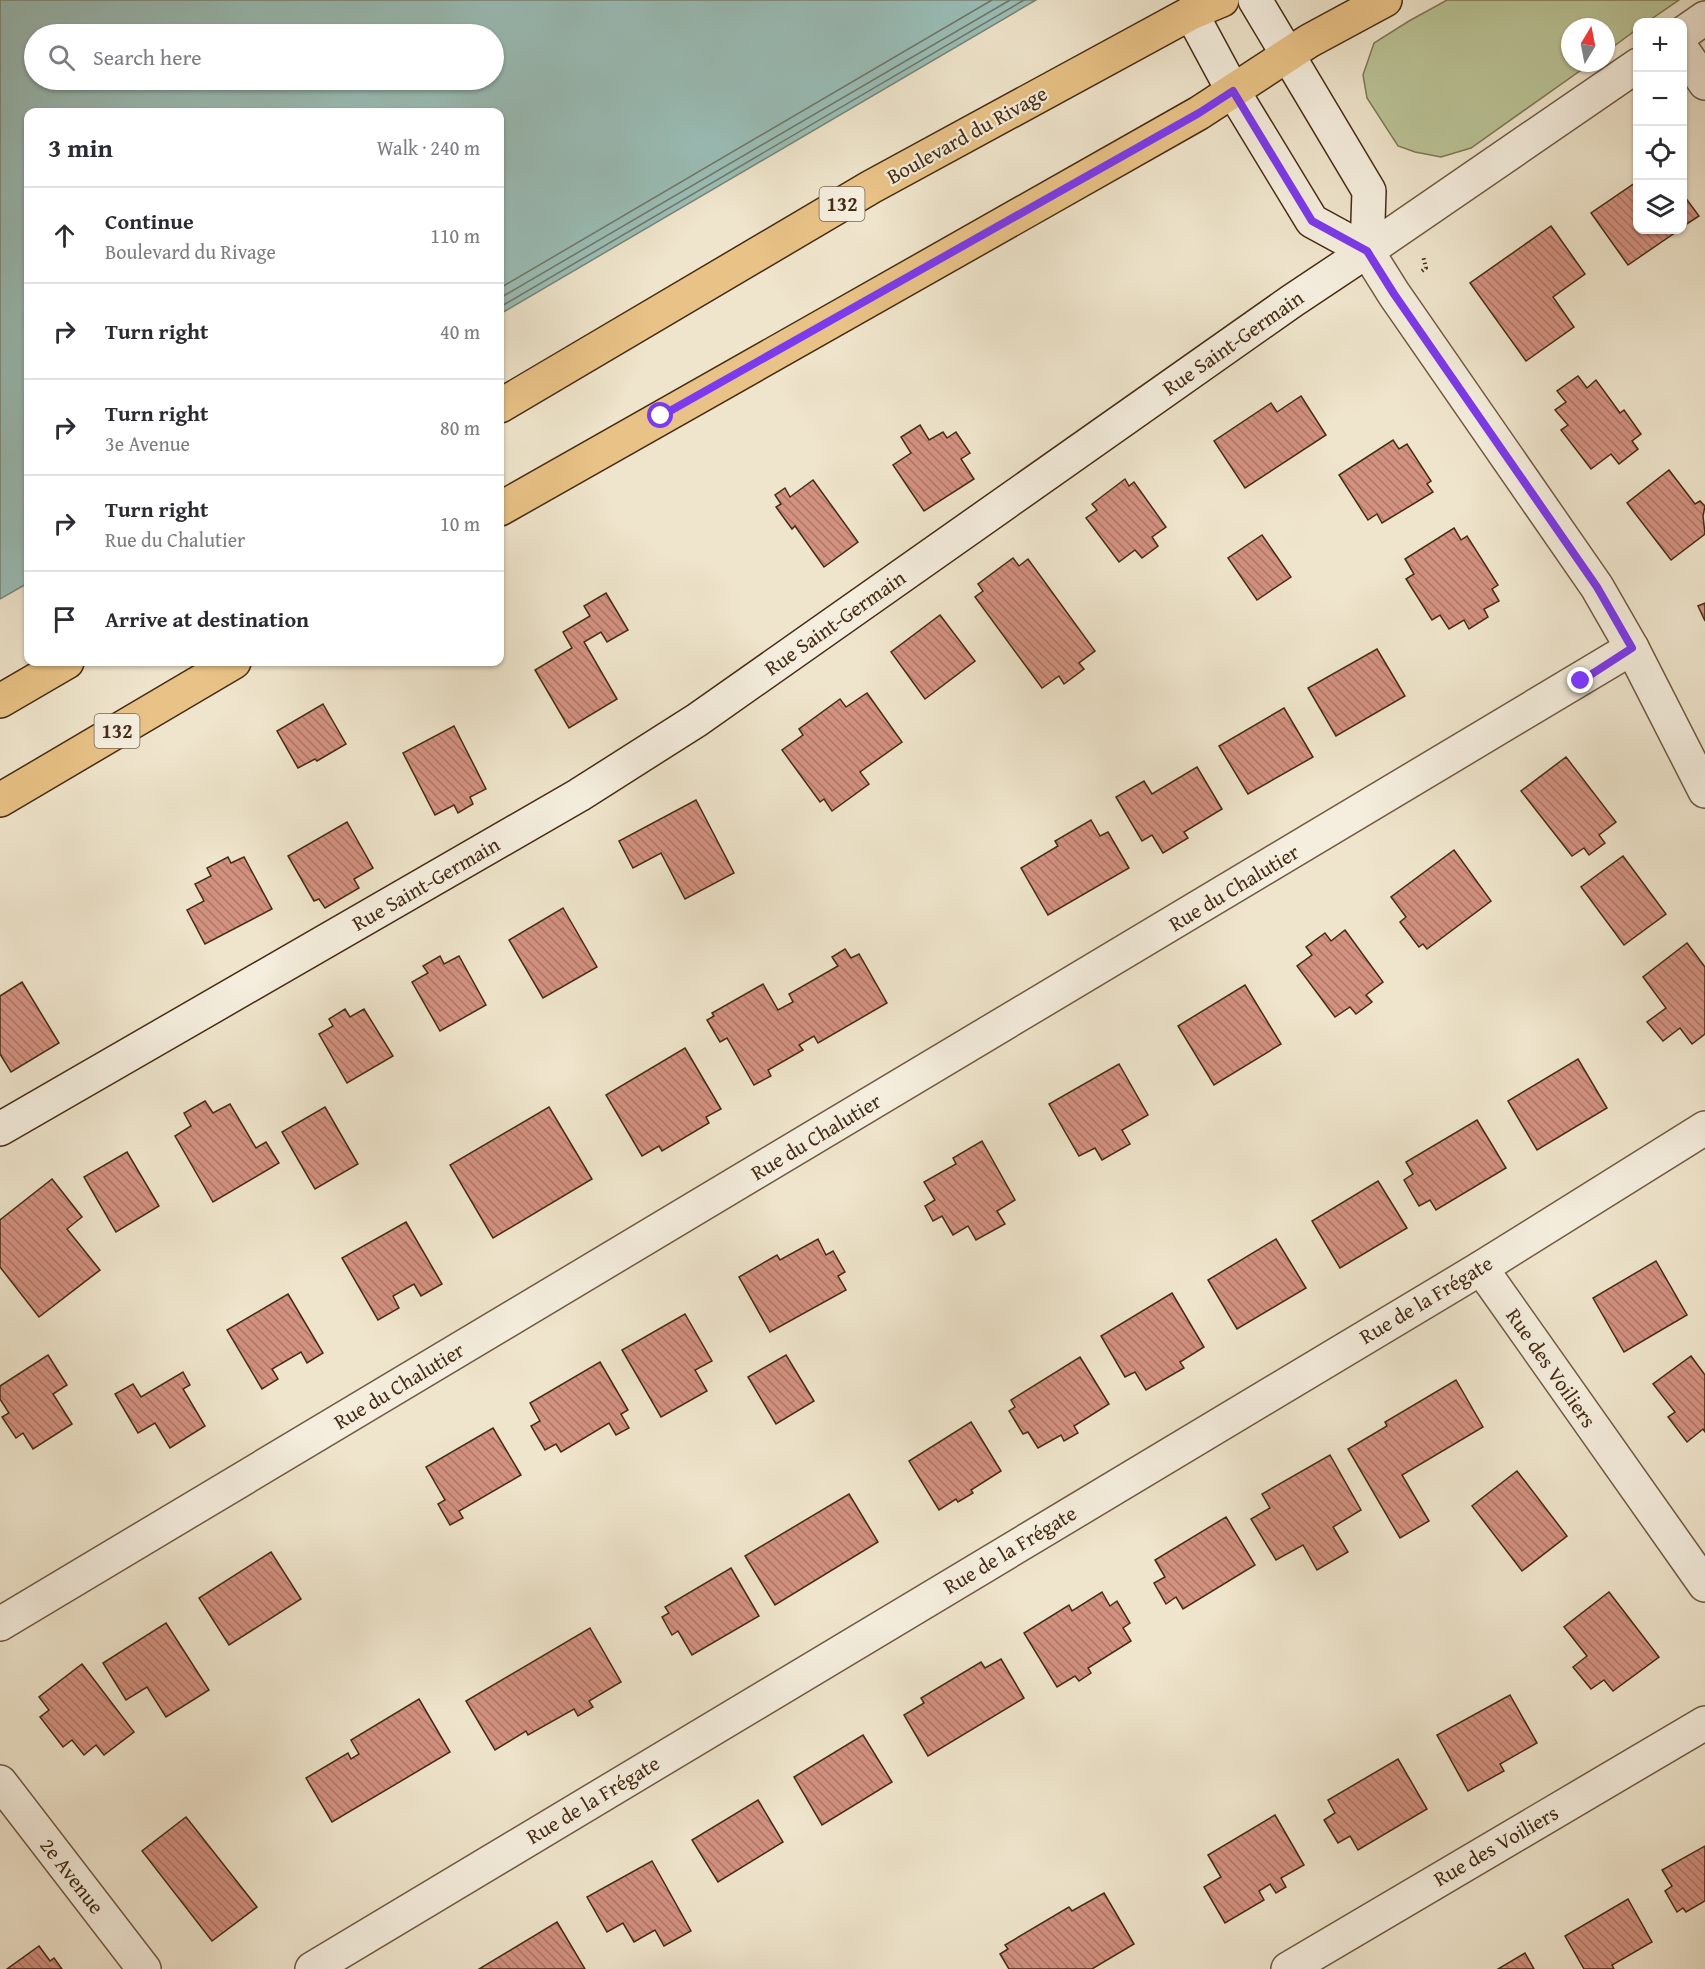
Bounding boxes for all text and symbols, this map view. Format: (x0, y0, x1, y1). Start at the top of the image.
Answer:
north arrow (1561, 18, 1615, 72)
map controls (1633, 18, 1687, 234)
button: + (1633, 18, 1687, 72)
search box (24, 24, 504, 90)
icon: search (45, 41, 78, 74)
text: Search here (93, 41, 202, 73)
button: − (1633, 72, 1687, 126)
street label: Boulevard du Rivage (881, 77, 1053, 192)
button: locate (1633, 126, 1687, 180)
text: 3 min (48, 128, 113, 167)
text: Walk · 240 m (377, 133, 480, 162)
button: layers (1633, 180, 1687, 234)
road number: 132 (820, 187, 864, 221)
text: Continue (105, 205, 194, 237)
icon: ahead (48, 219, 81, 252)
text: 110 m (430, 221, 480, 250)
text: Boulevard du Rivage (105, 237, 276, 266)
street label: Rue Saint-Germain (1156, 282, 1310, 403)
icon: right (48, 315, 81, 348)
text: Turn right (105, 315, 208, 347)
text: 40 m (440, 317, 480, 346)
text: Turn right (105, 397, 208, 429)
route start (647, 402, 673, 428)
icon: right (48, 411, 81, 444)
text: 80 m (440, 413, 480, 442)
text: 3e Avenue (105, 429, 190, 458)
text: Turn right (105, 493, 208, 525)
icon: right (48, 507, 81, 540)
text: 10 m (440, 509, 480, 538)
text: Rue du Chalutier (105, 525, 245, 554)
street label: Rue Saint-Germain (758, 562, 912, 683)
icon: arrive (48, 603, 81, 636)
text: Arrive at destination (105, 603, 309, 635)
route end (1567, 667, 1593, 693)
road number: 132 (94, 714, 140, 748)
street label: Rue Saint-Germain (346, 829, 506, 939)
street label: Rue du Chalutier (1163, 836, 1305, 939)
street label: Rue du Chalutier (745, 1085, 887, 1188)
street label: Rue de la Frégate (1353, 1247, 1498, 1352)
street label: Rue des Voiliers (1499, 1302, 1604, 1434)
street label: Rue du Chalutier (328, 1334, 470, 1437)
street label: Rue de la Frégate (937, 1497, 1082, 1602)
street label: Rue de la Frégate (520, 1747, 665, 1852)
street label: Rue des Voiliers (1428, 1797, 1564, 1894)
street label: 2e Avenue (33, 1831, 112, 1920)

